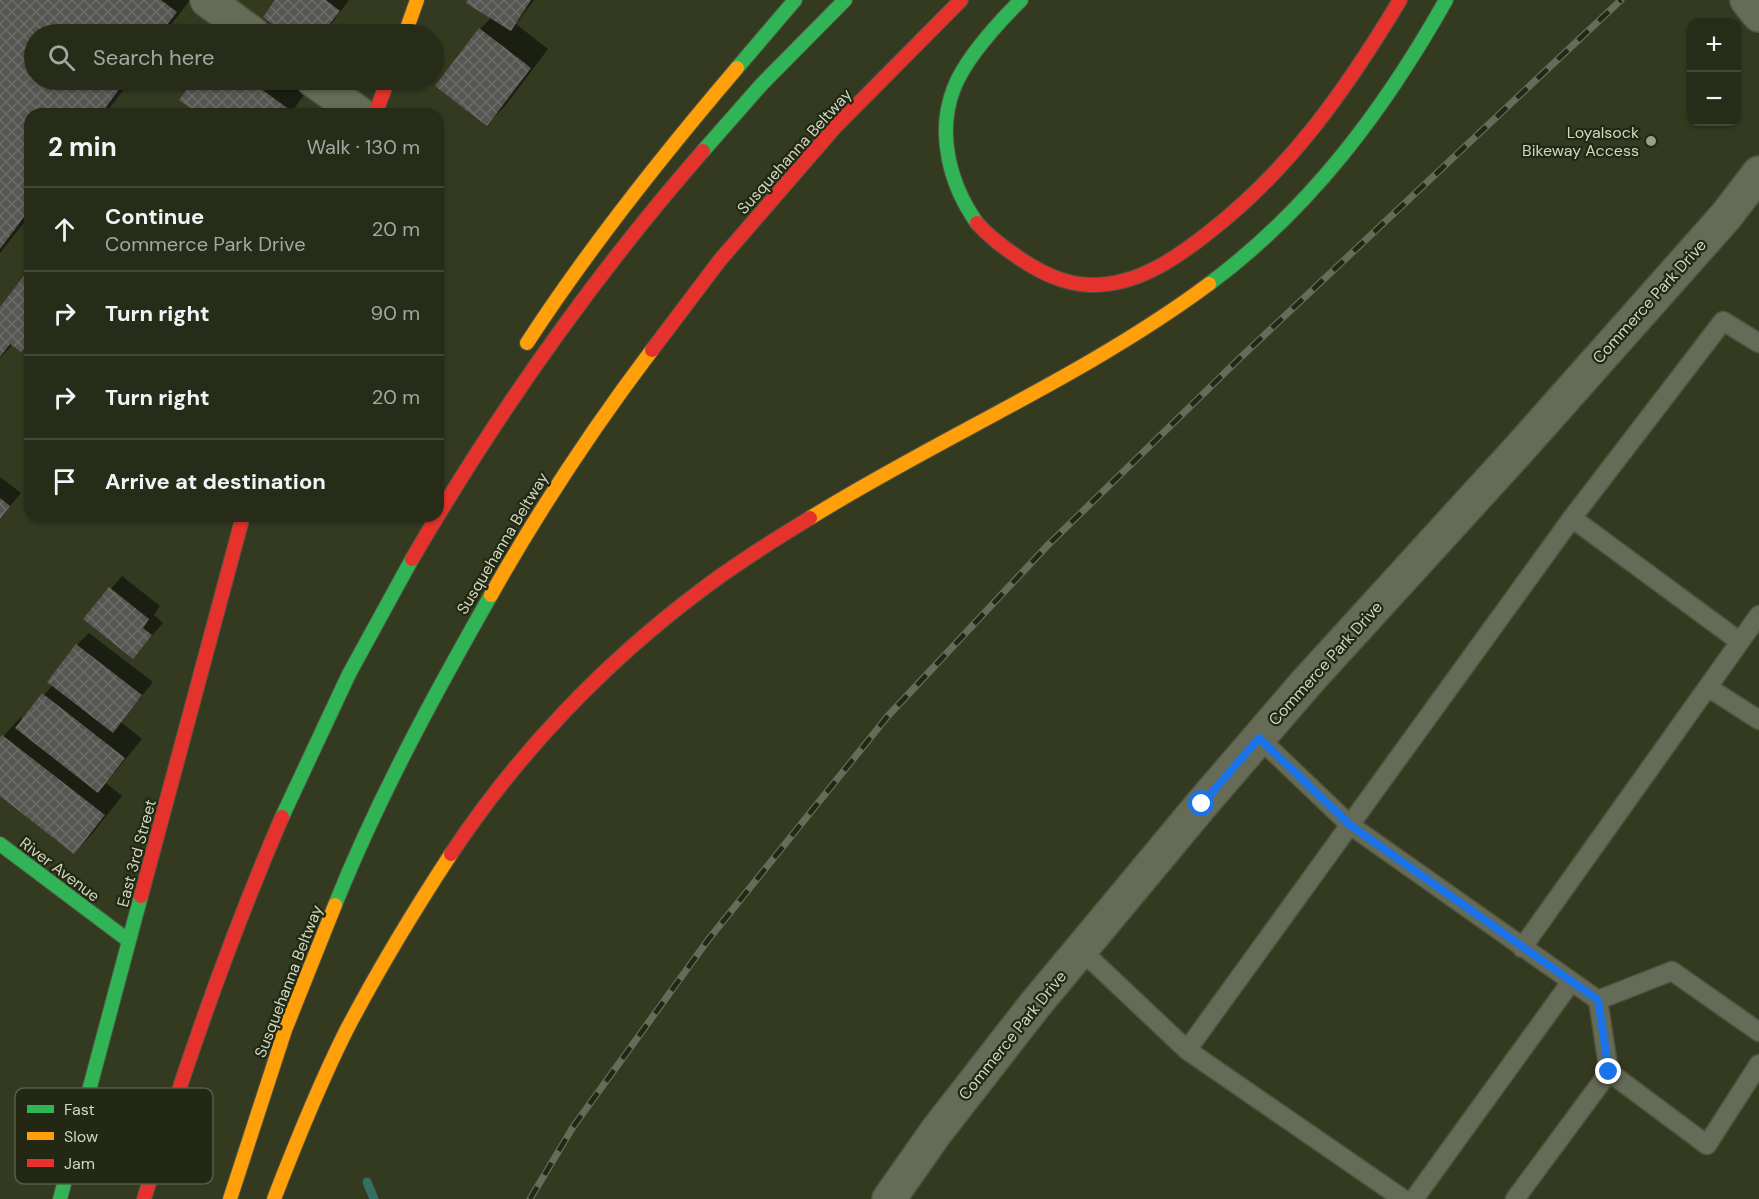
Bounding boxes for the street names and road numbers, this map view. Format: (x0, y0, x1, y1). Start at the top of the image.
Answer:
street label: Susquehanna Beltway (732, 84, 856, 219)
street label: Commerce Park Drive (1588, 235, 1711, 368)
street label: Susquehanna Beltway (452, 468, 553, 618)
street label: Commerce Park Drive (1264, 597, 1387, 730)
street label: East 3rd Street (112, 797, 161, 909)
street label: River Avenue (15, 832, 104, 906)
street label: Susquehanna Beltway (250, 902, 327, 1060)
street label: Commerce Park Drive (954, 966, 1071, 1104)

